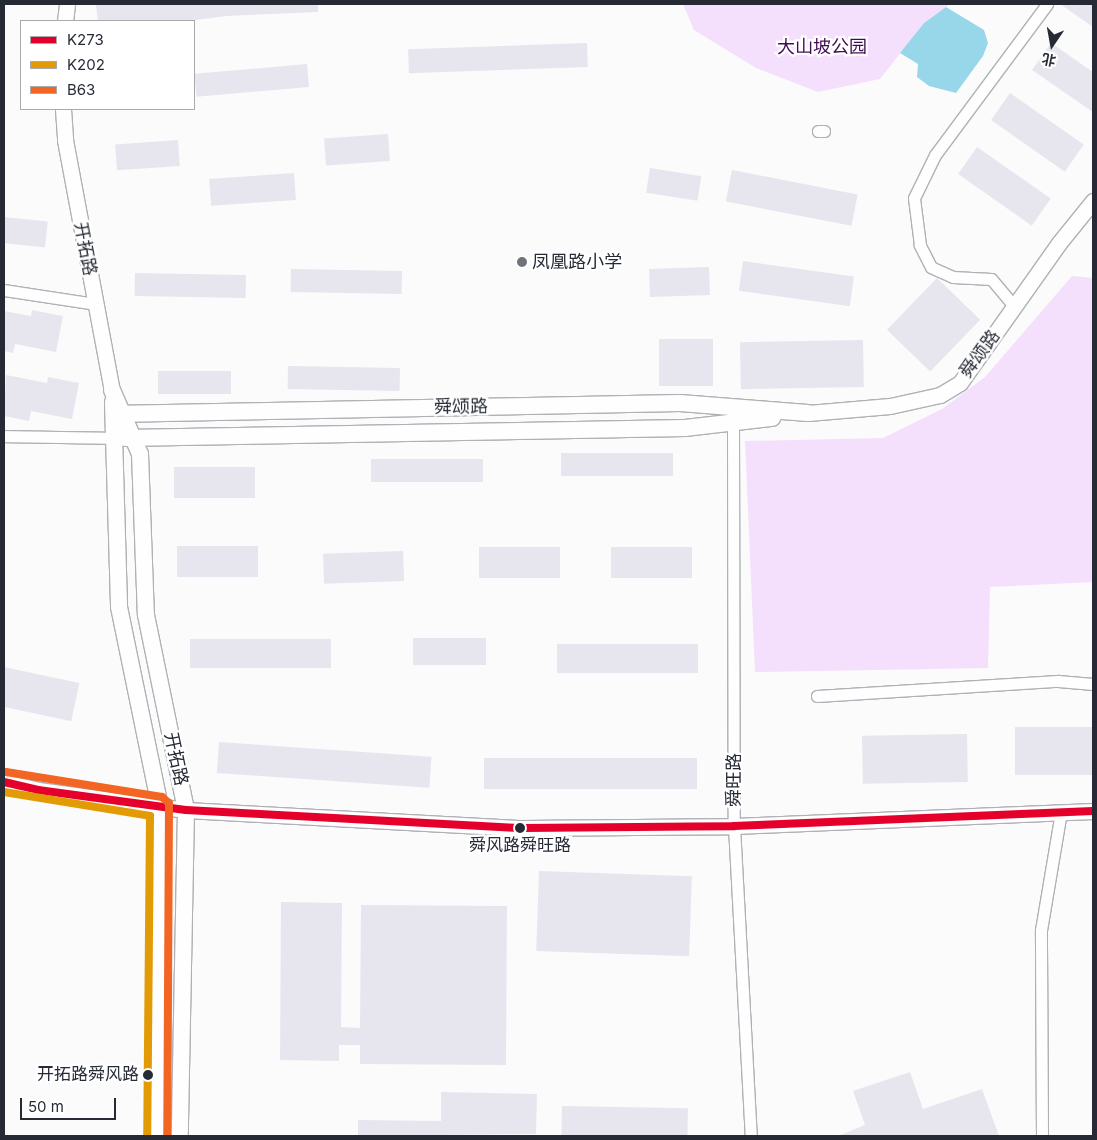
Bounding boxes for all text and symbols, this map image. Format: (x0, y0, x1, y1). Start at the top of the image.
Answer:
legend (20, 20, 195, 110)
north arrow (1027, 20, 1077, 70)
text: K273 (67, 30, 104, 49)
park label: 大山坡公园 (777, 36, 867, 58)
text: 北 (1040, 50, 1057, 70)
text: K202 (67, 55, 105, 74)
text: B63 (67, 80, 95, 99)
street label: 开拓路 (69, 220, 101, 278)
place label: 凤凰路小学 (532, 251, 622, 273)
marker: 凤凰路小学 (516, 256, 528, 268)
street label: 舜颂路 (955, 326, 1005, 382)
street label: 舜颂路 (434, 396, 488, 418)
street label: 开拓路 (160, 730, 192, 788)
street label: 舜旺路 (723, 753, 745, 807)
marker: 舜风路舜旺路 (515, 823, 525, 833)
place label: 舜风路舜旺路 (469, 836, 571, 856)
place label: 开拓路舜风路 (37, 1065, 139, 1085)
marker: 开拓路舜风路 (143, 1070, 153, 1080)
scale bar (22, 1088, 119, 1120)
text: 50 m (28, 1097, 64, 1116)

